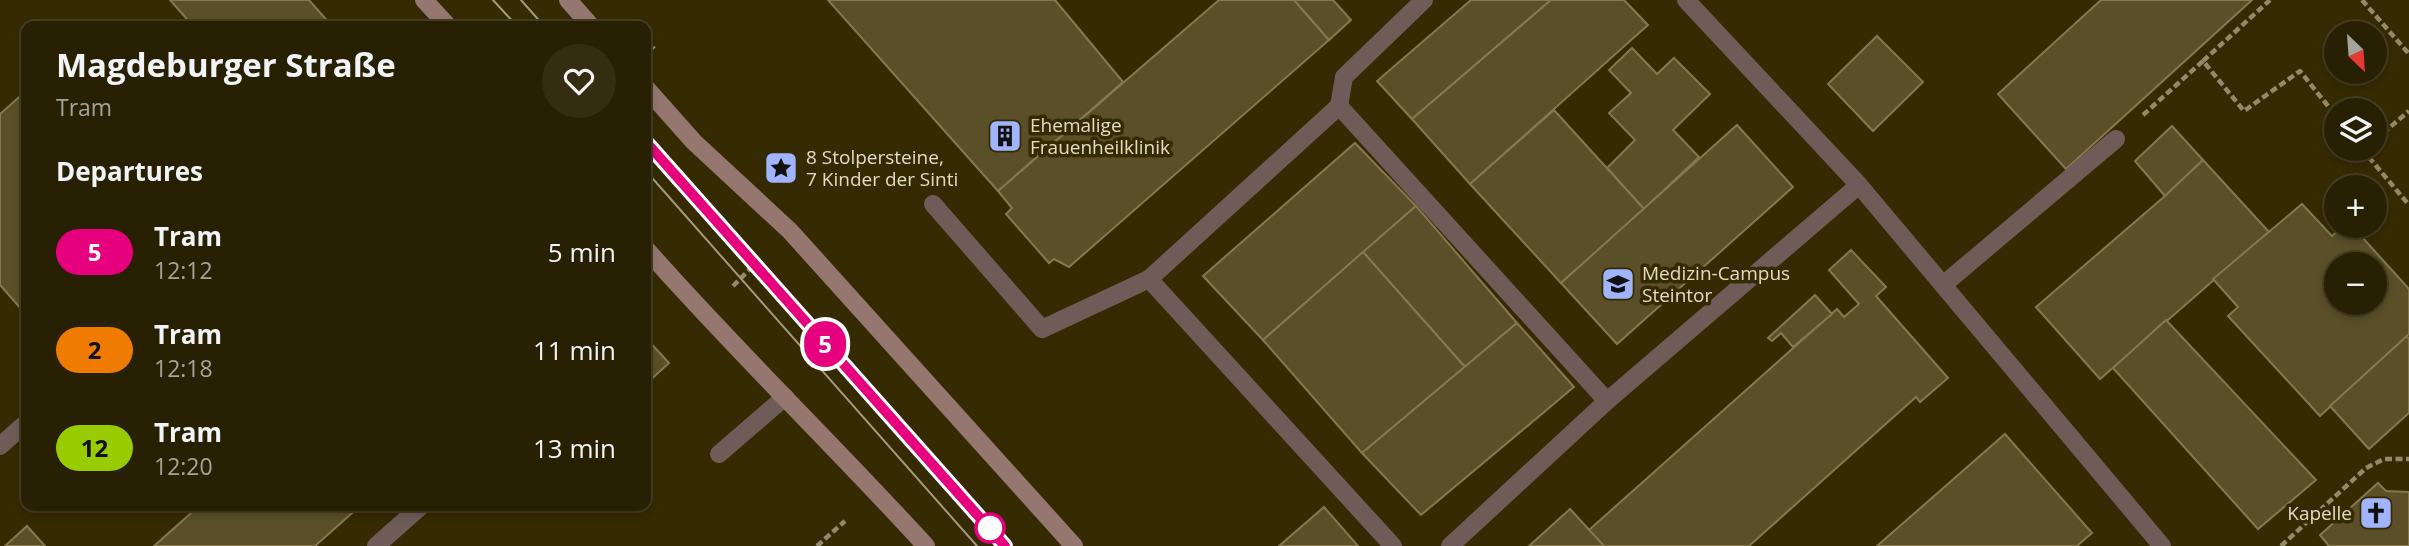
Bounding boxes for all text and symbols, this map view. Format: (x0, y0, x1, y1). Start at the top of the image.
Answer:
north arrow (2324, 21, 2387, 84)
map controls (2324, 21, 2387, 315)
text: Magdeburger Straße (56, 42, 396, 87)
button: heart (542, 44, 616, 118)
text: Tram (56, 91, 112, 123)
button: layers (2324, 98, 2387, 161)
place label: Ehemalige Frauenheilklinik (1030, 112, 1170, 160)
building icon: Ehemalige Frauenheilklinik (986, 117, 1024, 155)
place label: 8 Stolpersteine, 7 Kinder der Sinti (806, 144, 958, 192)
place icon: 8 Stolpersteine, 7 Kinder der Sinti (762, 149, 800, 187)
text: Departures (56, 153, 203, 189)
button: + (2324, 175, 2387, 238)
text: Tram (154, 218, 222, 254)
text: 5 min (548, 234, 616, 270)
text: 5 (88, 235, 101, 268)
button: − (2324, 252, 2387, 315)
text: 12:12 (154, 254, 213, 286)
place label: Medizin-Campus Steintor (1642, 260, 1790, 308)
school or university icon: Medizin-Campus Steintor (1599, 265, 1637, 303)
text: Tram (154, 316, 222, 352)
line badge: 5 (802, 321, 848, 367)
text: 5 (818, 327, 832, 360)
text: 11 min (533, 332, 616, 368)
text: 2 (88, 333, 101, 366)
text: 12:18 (154, 352, 213, 384)
text: Tram (154, 414, 222, 450)
text: 13 min (533, 430, 616, 466)
text: 12 (81, 431, 108, 464)
text: 12:20 (154, 450, 213, 482)
church icon: Kapelle (2357, 494, 2395, 532)
place label: Kapelle (2287, 500, 2352, 526)
unlabelled marker (975, 513, 1005, 543)

